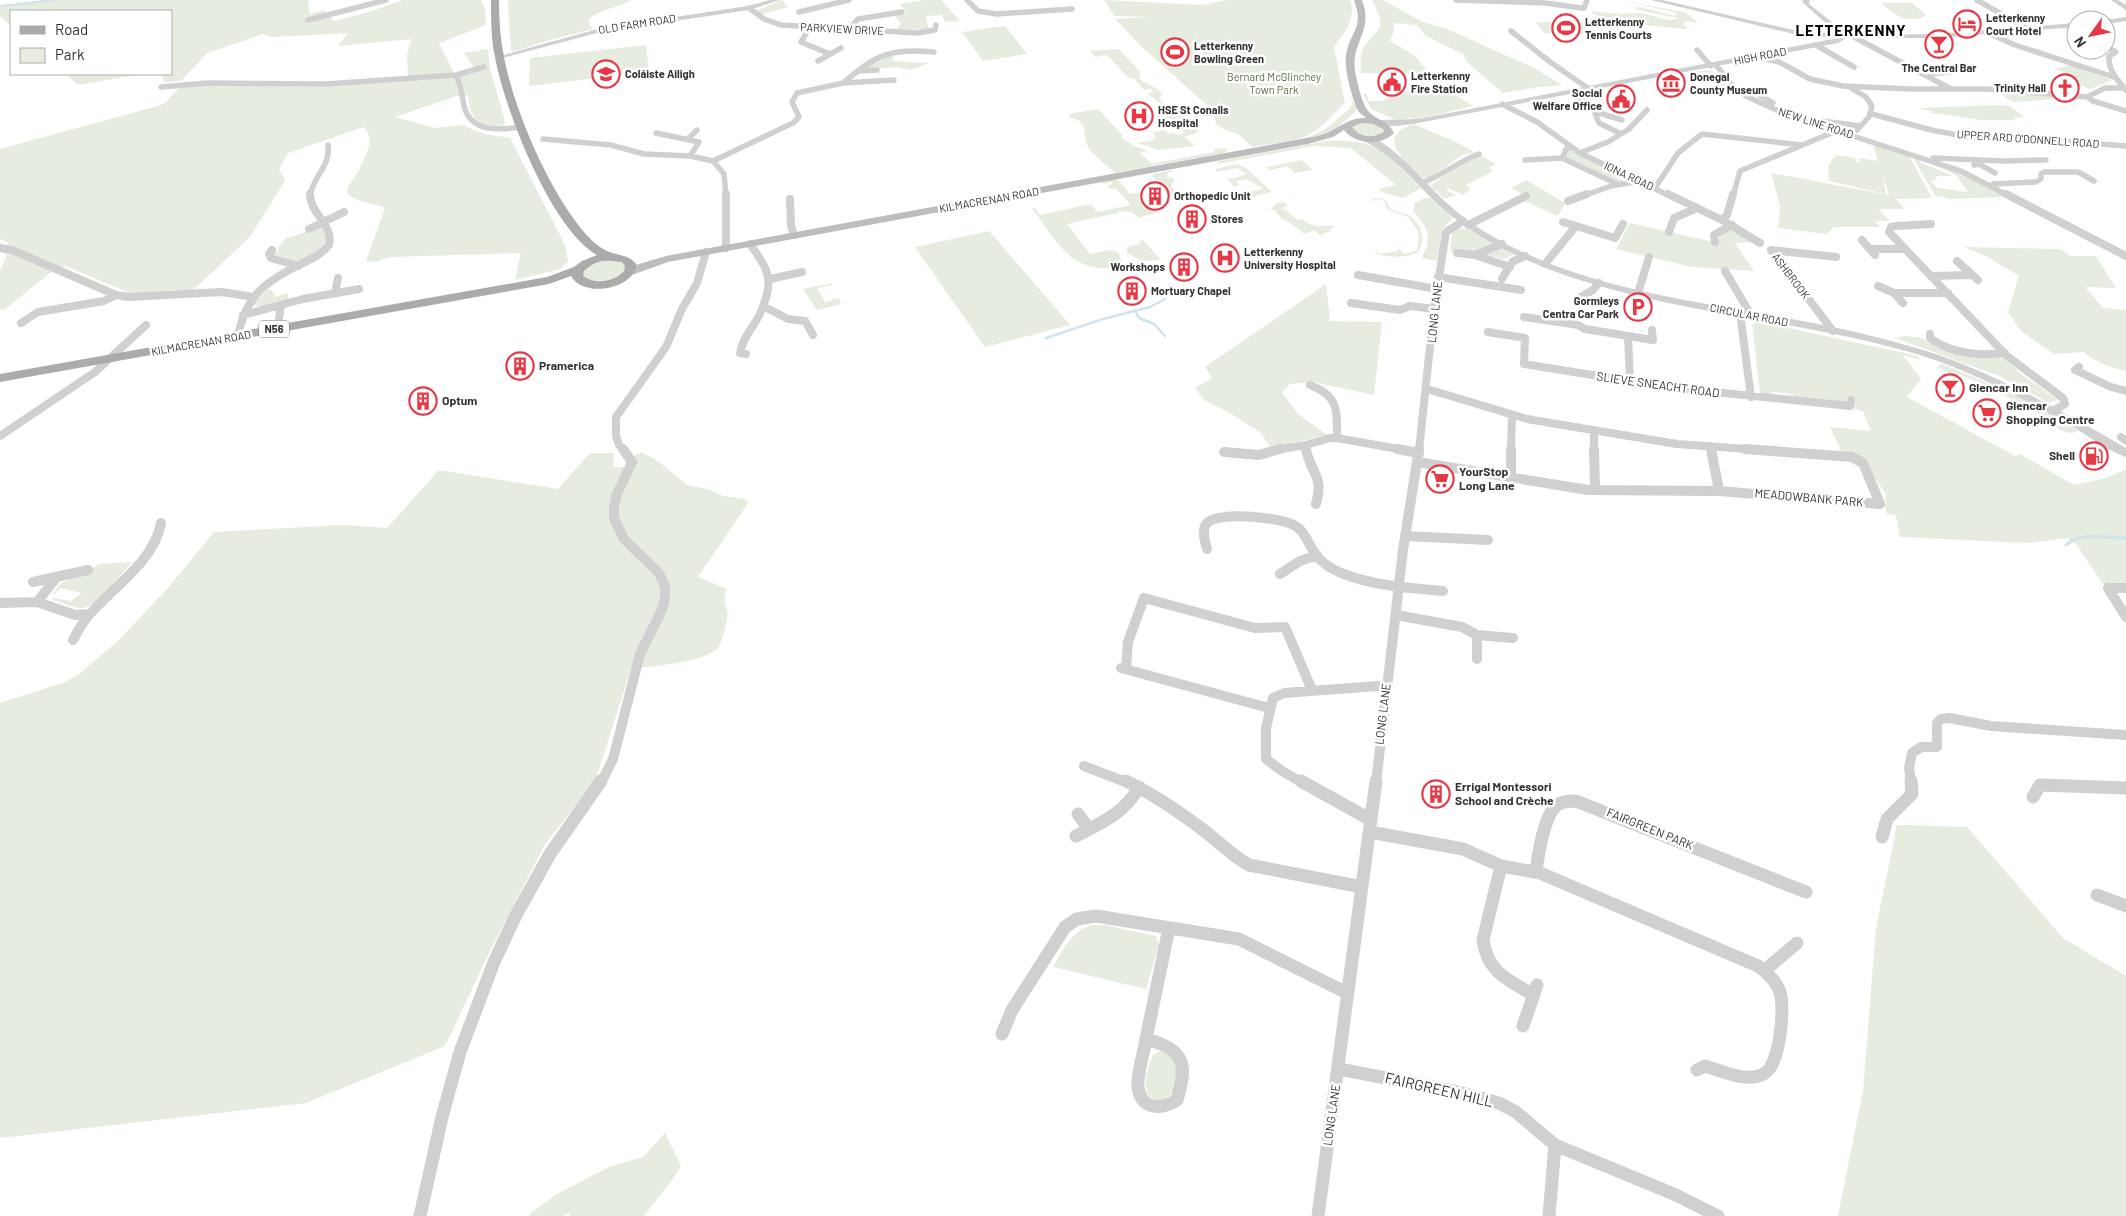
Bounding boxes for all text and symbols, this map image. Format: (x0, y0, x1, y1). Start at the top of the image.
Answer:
hotel icon: Letterkenny Court Hotel (1952, 9, 1982, 39)
legend (10, 10, 172, 75)
north arrow (2066, 10, 2116, 60)
street label: OLD FARM ROAD (597, 11, 677, 36)
place label: Letterkenny Court Hotel (1986, 11, 2046, 37)
sports icon: Letterkenny Tennis Courts (1551, 13, 1581, 43)
place label: Letterkenny Tennis Courts (1585, 15, 1652, 41)
text: Road (55, 20, 88, 38)
street label: PARKVIEW DRIVE (800, 20, 885, 37)
district label: LETTERKENNY (1795, 21, 1907, 39)
bar icon: The Central Bar (1924, 29, 1954, 59)
text: N (2070, 34, 2089, 51)
sports icon: Letterkenny Bowling Green (1160, 37, 1190, 67)
place label: Letterkenny Bowling Green (1194, 39, 1264, 65)
street label: HIGH ROAD (1733, 44, 1787, 67)
text: Park (55, 45, 85, 63)
school or university icon: Coláiste Ailigh (591, 59, 621, 89)
place label: The Central Bar (1901, 61, 1977, 74)
place label: Coláiste Ailigh (625, 67, 695, 80)
public building icon: Letterkenny Fire Station (1377, 67, 1407, 97)
museum icon: Donegal County Museum (1656, 68, 1686, 98)
place label: Letterkenny Fire Station (1411, 69, 1471, 95)
park label: Bernard McGlinchey Town Park (1227, 70, 1321, 96)
place label: Donegal County Museum (1690, 70, 1767, 96)
church icon: Trinity Hall (2050, 73, 2080, 103)
place label: Trinity Hall (1994, 81, 2046, 94)
public building icon: Social Welfare Office (1606, 84, 1636, 114)
place label: Social Welfare Office (1533, 86, 1602, 112)
hospital icon: HSE St Conalls Hospital (1124, 101, 1154, 131)
place label: HSE St Conalls Hospital (1158, 103, 1229, 129)
street label: NEW LINE ROAD (1777, 104, 1856, 141)
street label: UPPER ARD O'DONNELL ROAD (1956, 127, 2100, 150)
street label: IONA ROAD (1602, 158, 1656, 193)
building icon: Orthopedic Unit (1140, 181, 1170, 211)
street label: KILMACRENAN ROAD (938, 184, 1040, 215)
place label: Orthopedic Unit (1174, 189, 1251, 202)
building icon: Stores (1177, 204, 1207, 234)
place label: Stores (1211, 212, 1244, 225)
hospital icon: Letterkenny University Hospital (1210, 243, 1240, 273)
place label: Letterkenny University Hospital (1244, 245, 1336, 271)
street label: ASHBROOK (1770, 250, 1813, 301)
building icon: Workshops (1169, 252, 1199, 282)
place label: Workshops (1111, 260, 1165, 273)
building icon: Mortuary Chapel (1117, 276, 1147, 306)
street label: LONG LANE (1424, 280, 1444, 343)
place label: Mortuary Chapel (1151, 284, 1231, 297)
parking icon: Gormleys Centra Car Park (1623, 292, 1653, 322)
place label: Gormleys Centra Car Park (1543, 294, 1619, 320)
street label: CIRCULAR ROAD (1709, 301, 1790, 329)
road number: N56 (259, 320, 289, 338)
street label: KILMACRENAN ROAD (150, 327, 252, 358)
building icon: Pramerica (505, 351, 535, 381)
place label: Pramerica (539, 358, 594, 372)
street label: SLIEVE SNEACHT ROAD (1596, 368, 1721, 400)
bar icon: Glencar Inn (1935, 373, 1965, 403)
place label: Glencar Inn (1969, 380, 2028, 394)
building icon: Optum (408, 386, 438, 416)
place label: Optum (442, 393, 477, 407)
supermarket icon: Glencar Shopping Centre (1972, 398, 2002, 428)
place label: Glencar Shopping Centre (2006, 398, 2095, 426)
fuel station icon: Shell (2079, 441, 2109, 471)
place label: Shell (2049, 448, 2075, 462)
supermarket icon: YourStop Long Lane (1425, 464, 1455, 494)
place label: YourStop Long Lane (1459, 464, 1515, 492)
street label: MEADOWBANK PARK (1754, 485, 1865, 509)
street label: LONG LANE (1371, 682, 1393, 745)
building icon: Errigal Montessori School and Crèche (1421, 779, 1451, 809)
place label: Errigal Montessori School and Crèche (1455, 779, 1554, 807)
street label: FAIRGREEN PARK (1605, 804, 1696, 852)
street label: FAIRGREEN HILL (1383, 1068, 1495, 1110)
street label: LONG LANE (1320, 1083, 1342, 1146)

